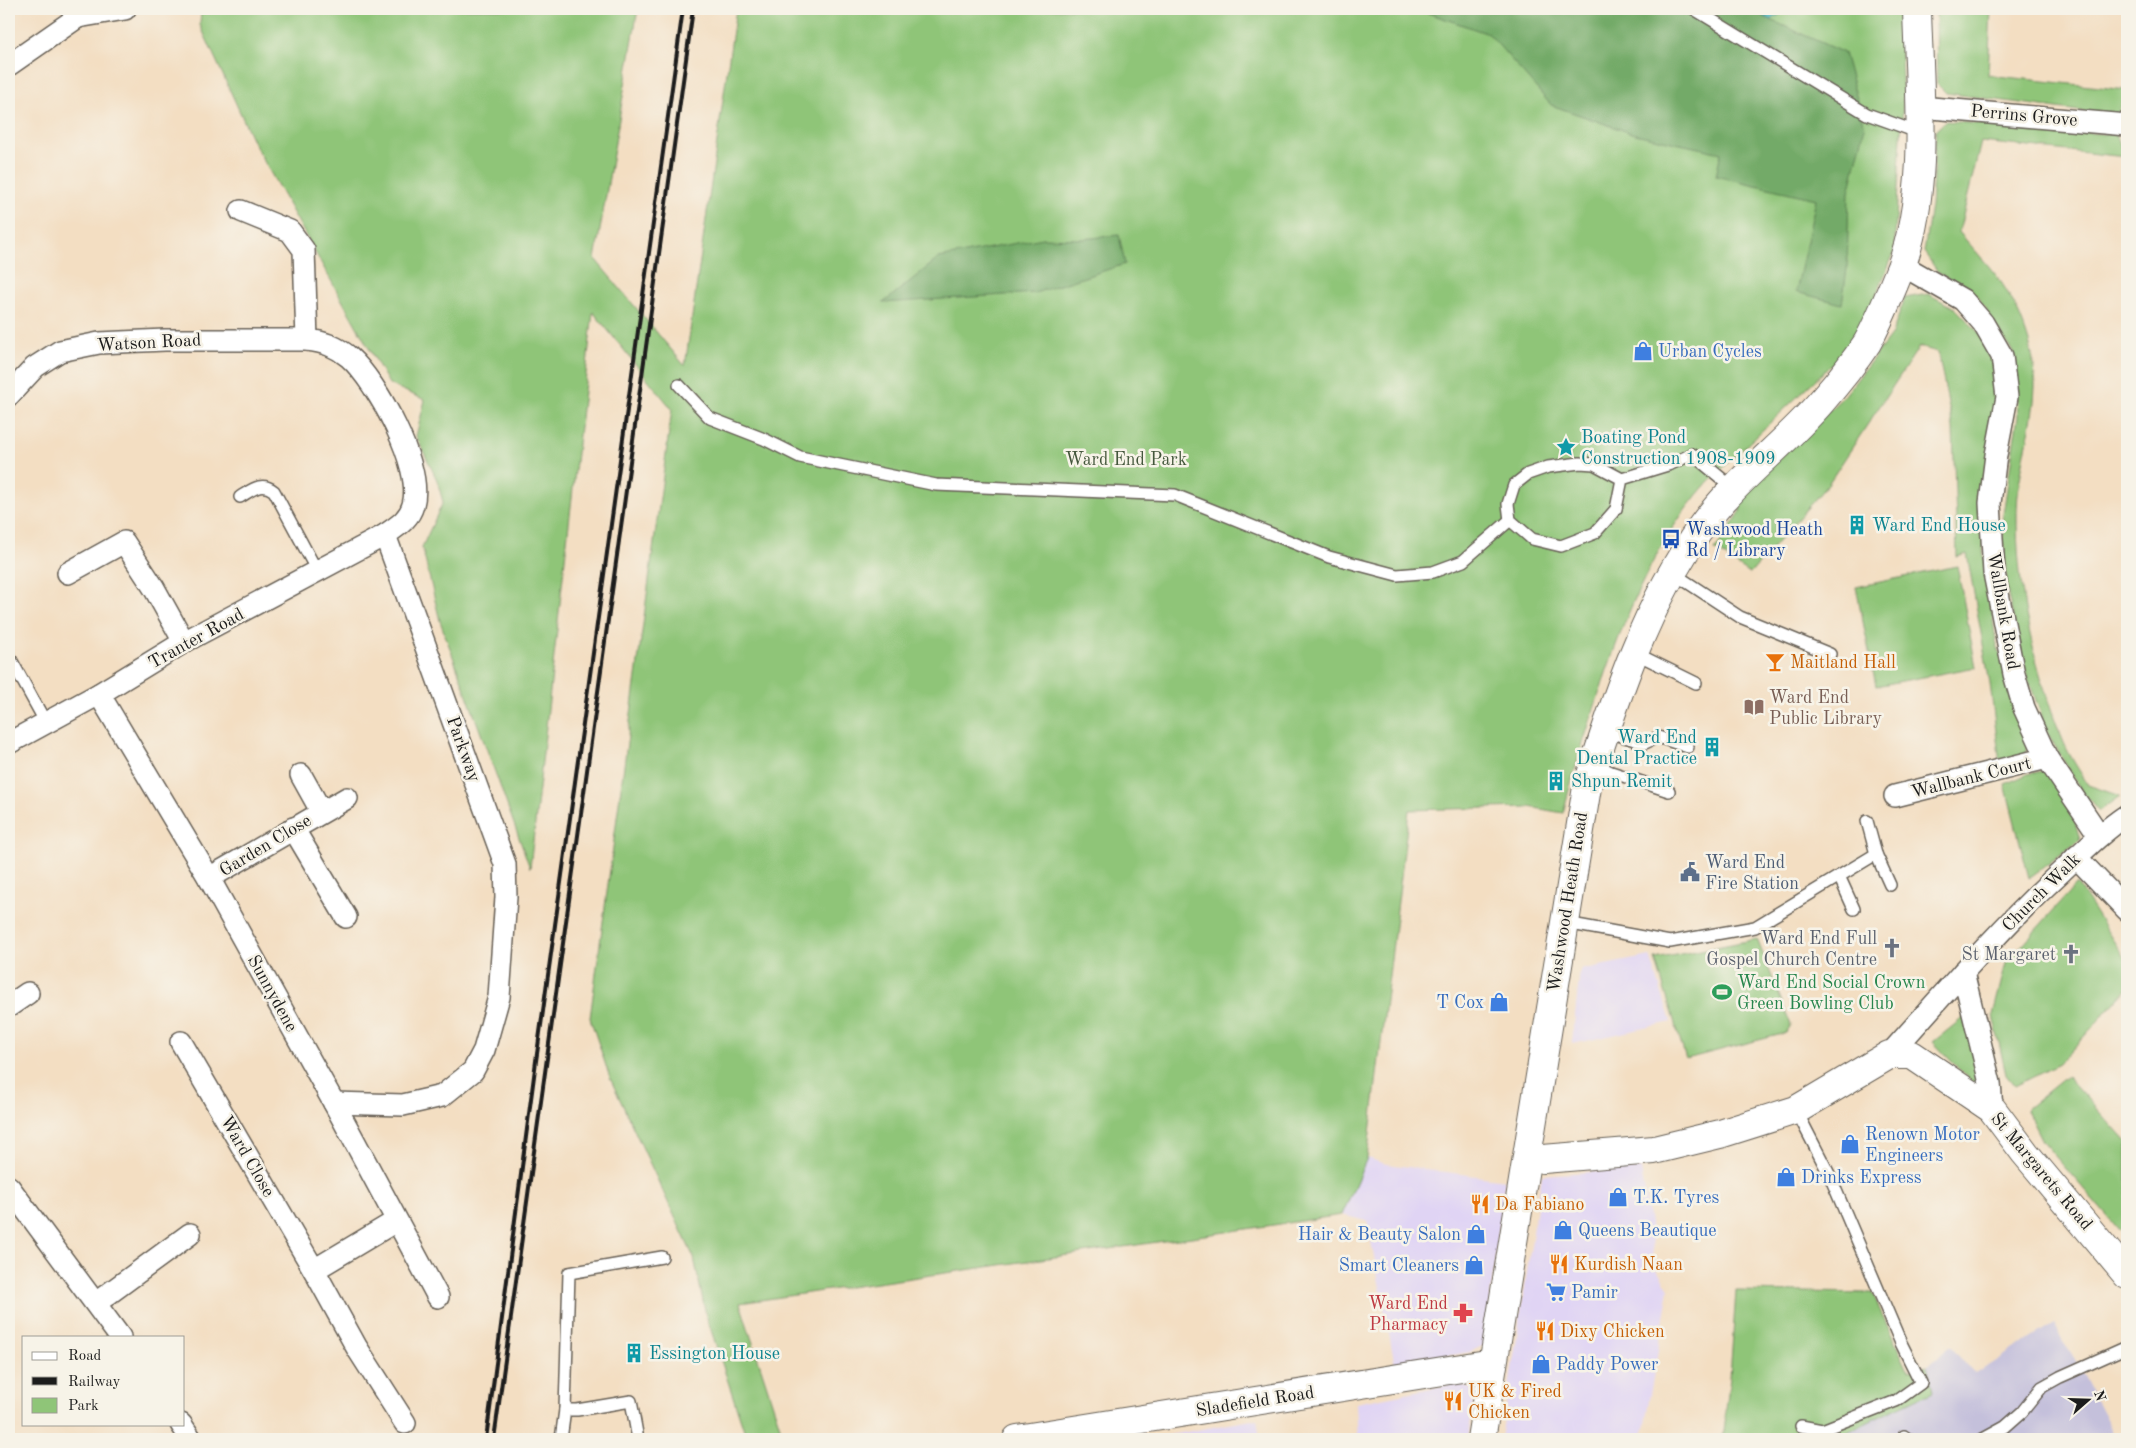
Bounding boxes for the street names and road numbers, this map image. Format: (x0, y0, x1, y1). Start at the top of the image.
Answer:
street label: Perrins Grove (1970, 102, 2078, 130)
street label: Watson Road (96, 331, 202, 355)
street label: Wallbank Road (1984, 551, 2022, 671)
street label: Tranter Road (146, 605, 247, 672)
street label: Parkway (443, 714, 483, 785)
street label: Wallbank Court (1909, 754, 2033, 802)
street label: Garden Close (216, 811, 315, 880)
street label: Washwood Heath Road (1545, 811, 1591, 994)
street label: Church Walk (1999, 850, 2084, 935)
street label: Sunnydene (244, 952, 300, 1035)
street label: St Margarets Road (1987, 1109, 2095, 1234)
street label: Ward Close (217, 1113, 278, 1200)
street label: Sladefield Road (1195, 1384, 1316, 1420)

